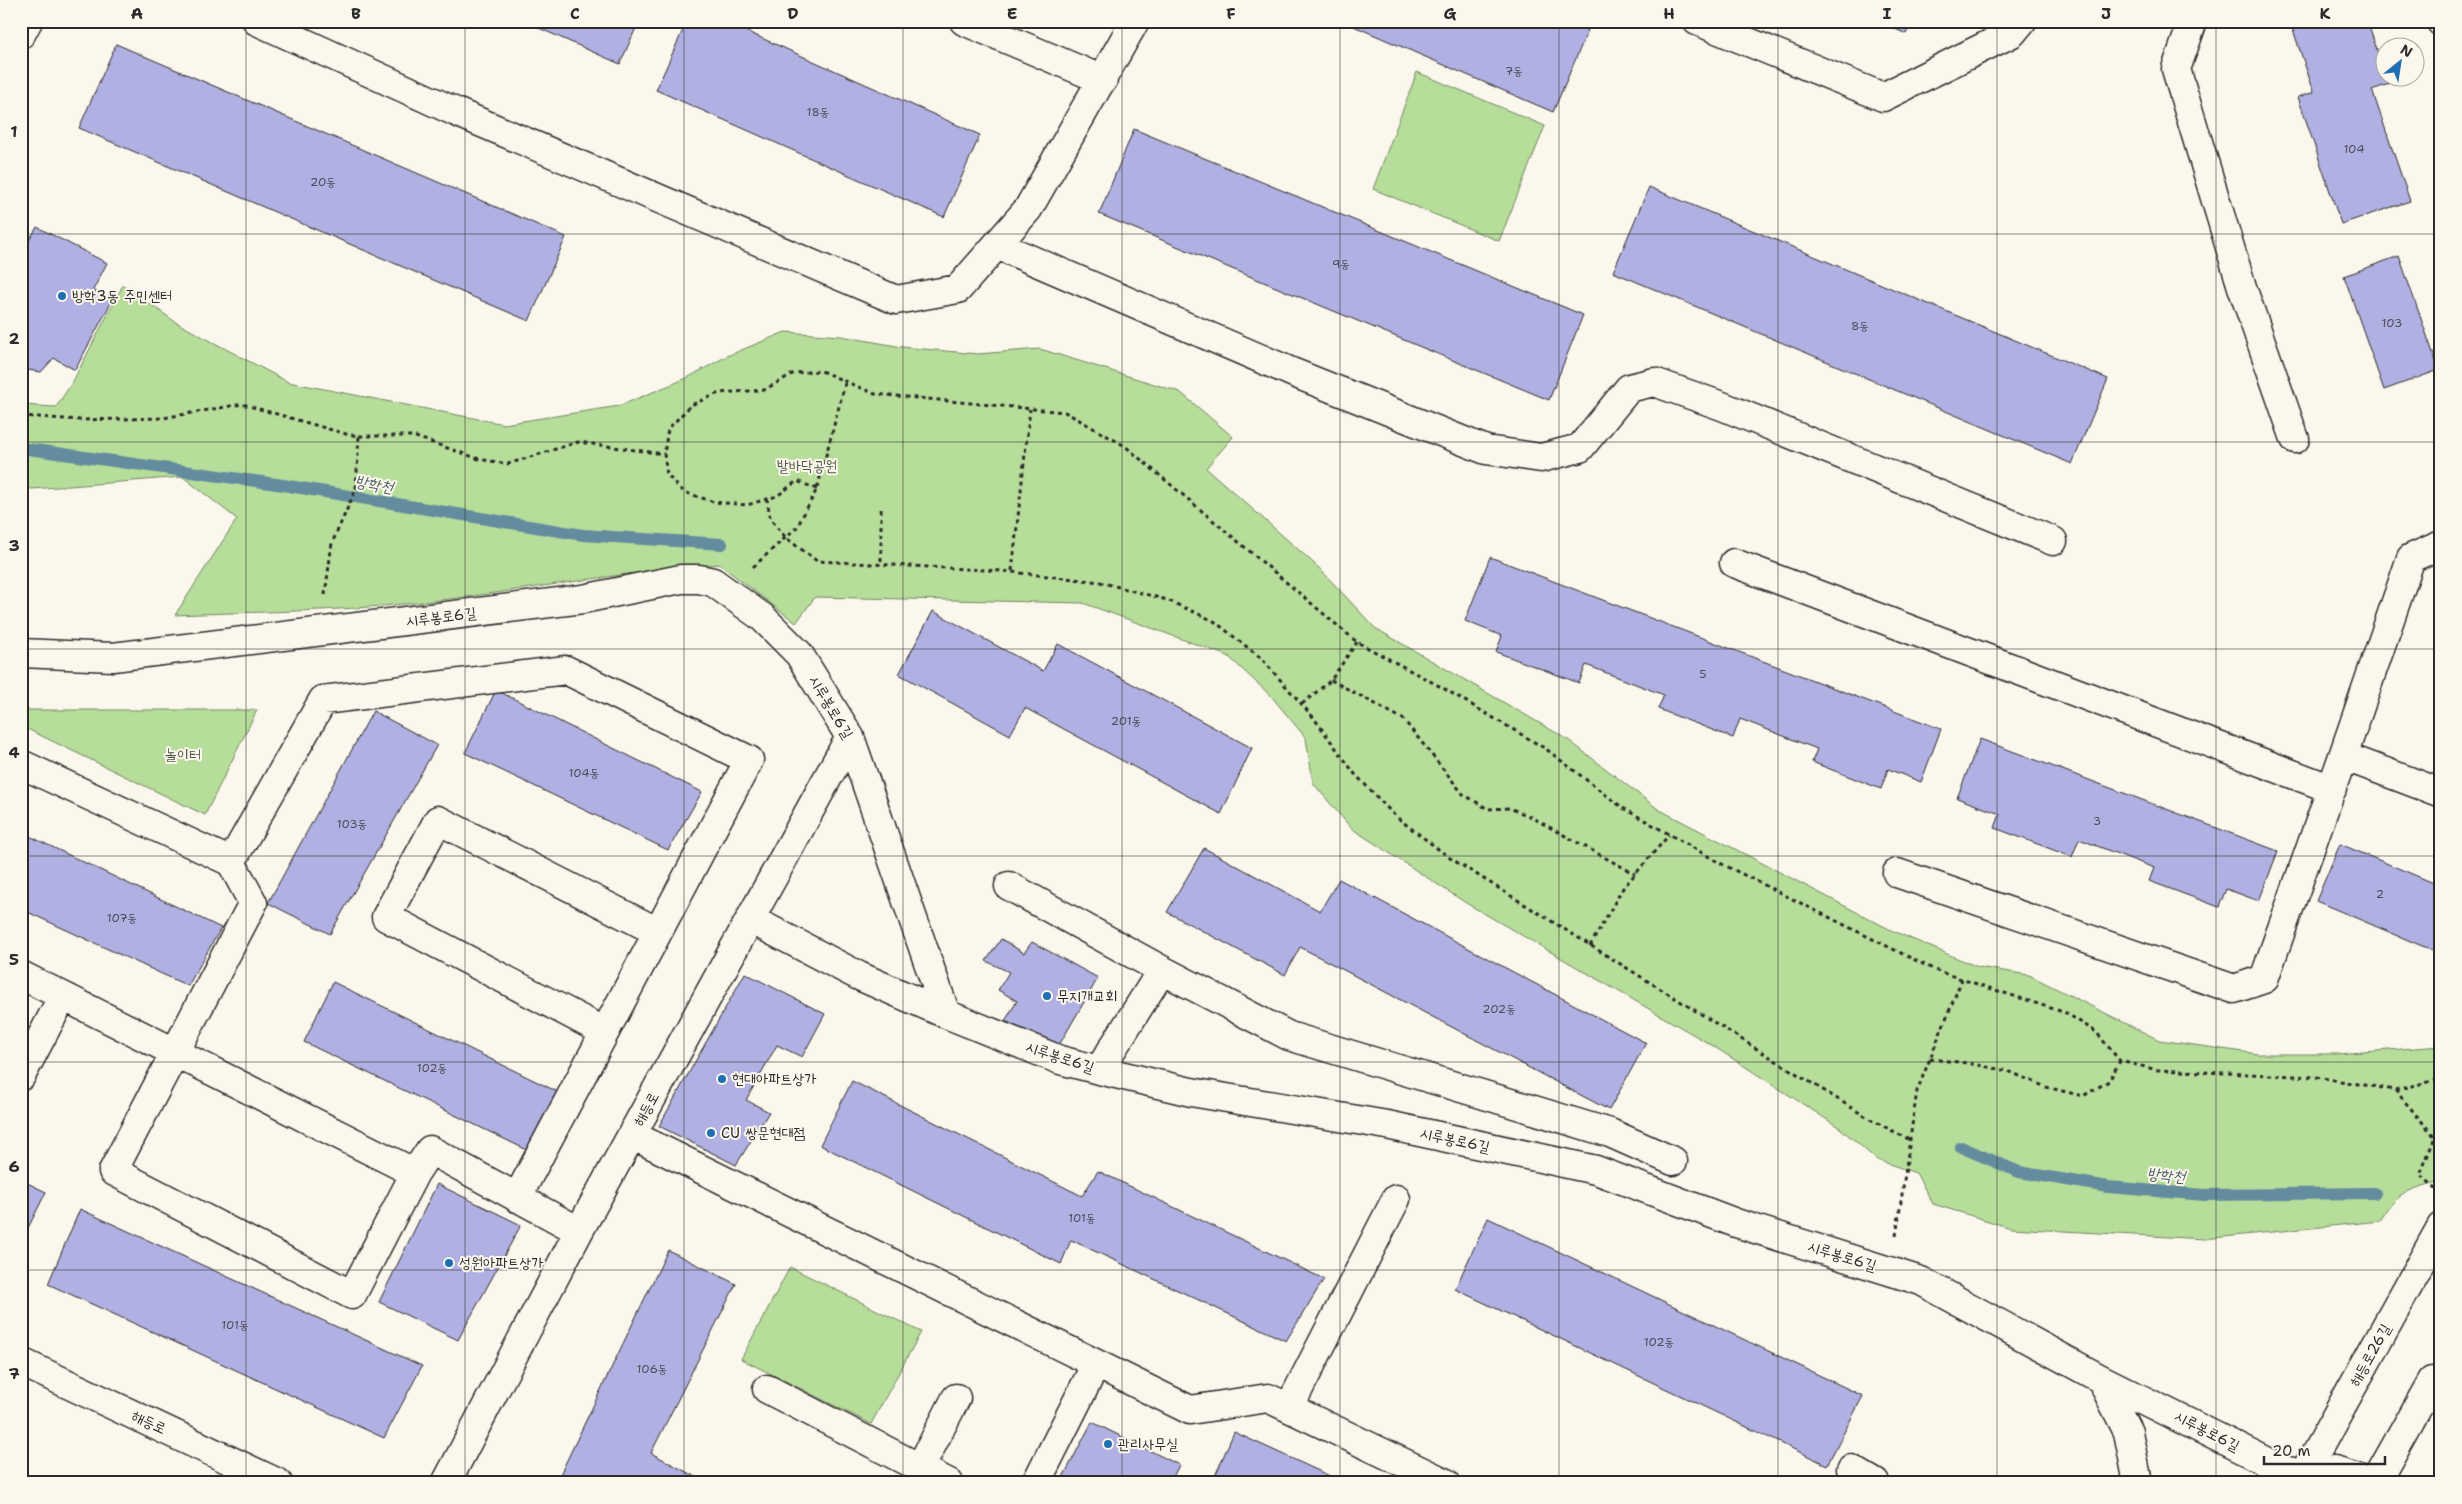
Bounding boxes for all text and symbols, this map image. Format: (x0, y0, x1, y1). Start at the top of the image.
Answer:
text: A (131, 3, 143, 24)
text: B (351, 3, 361, 24)
text: C (570, 3, 580, 24)
text: D (787, 3, 799, 24)
text: E (1007, 3, 1017, 24)
text: F (1226, 3, 1236, 24)
text: G (1444, 3, 1457, 24)
text: H (1663, 3, 1675, 24)
text: I (1883, 3, 1892, 24)
text: J (2101, 3, 2111, 24)
text: K (2320, 3, 2331, 24)
north arrow (2374, 38, 2424, 88)
text: N (2397, 40, 2416, 61)
house number: 7동 (1505, 63, 1523, 79)
house number: 18동 (807, 104, 829, 120)
text: 1 (10, 121, 18, 142)
house number: 104 (2343, 141, 2365, 157)
house number: 20동 (310, 174, 336, 190)
house number: 9동 (1332, 256, 1350, 272)
place label: 방학3동 주민센터 (72, 286, 172, 306)
marker: 방학3동 주민센터 (56, 290, 68, 302)
house number: 103 (2382, 315, 2402, 331)
house number: 8동 (1851, 318, 1869, 334)
text: 2 (8, 328, 20, 349)
park label: 발바닥공원 (777, 456, 837, 476)
water label: 방학천 (353, 470, 397, 498)
text: 3 (8, 535, 20, 556)
street label: 시루봉로6길 (405, 603, 477, 631)
house number: 5 (1699, 666, 1707, 682)
street label: 시루봉로6길 (804, 671, 858, 743)
house number: 201동 (1111, 713, 1141, 729)
text: 4 (8, 742, 20, 763)
park label: 놀이터 (165, 745, 201, 765)
house number: 104동 (569, 765, 599, 781)
house number: 3 (2093, 813, 2101, 829)
house number: 103동 (337, 816, 367, 832)
house number: 2 (2376, 886, 2384, 902)
house number: 107동 (107, 910, 137, 926)
text: 5 (9, 949, 19, 970)
place label: 무지개교회 (1057, 986, 1117, 1006)
marker: 무지개교회 (1041, 990, 1053, 1002)
house number: 202동 (1482, 1001, 1516, 1017)
street label: 시루봉로6길 (1023, 1037, 1097, 1077)
house number: 102동 (417, 1060, 447, 1076)
place label: 현대아파트상가 (732, 1069, 817, 1089)
marker: 현대아파트상가 (716, 1073, 728, 1085)
street label: 해등로 (628, 1088, 664, 1130)
place label: CU 쌍문현대점 (721, 1123, 806, 1143)
street label: 시루봉로6길 (1418, 1123, 1492, 1157)
marker: CU 쌍문현대점 (705, 1127, 717, 1139)
text: 6 (8, 1156, 20, 1177)
water label: 방학천 (2146, 1163, 2188, 1187)
house number: 101동 (1068, 1210, 1096, 1226)
street label: 시루봉로6길 (1805, 1236, 1879, 1276)
place label: 성원아파트상가 (459, 1253, 544, 1273)
marker: 성원아파트상가 (443, 1257, 455, 1269)
house number: 101동 (221, 1317, 249, 1333)
street label: 해등로26길 (2345, 1320, 2395, 1390)
house number: 102동 (1644, 1334, 1674, 1350)
house number: 106동 (637, 1361, 667, 1377)
text: 7 (8, 1363, 20, 1384)
street label: 해등로 (128, 1405, 170, 1439)
street label: 시루봉로6길 (2171, 1406, 2243, 1456)
place label: 관리사무실 (1118, 1434, 1178, 1454)
scale bar (2264, 1434, 2386, 1466)
marker: 관리사무실 (1102, 1438, 1114, 1450)
text: 20 m (2272, 1441, 2311, 1461)

